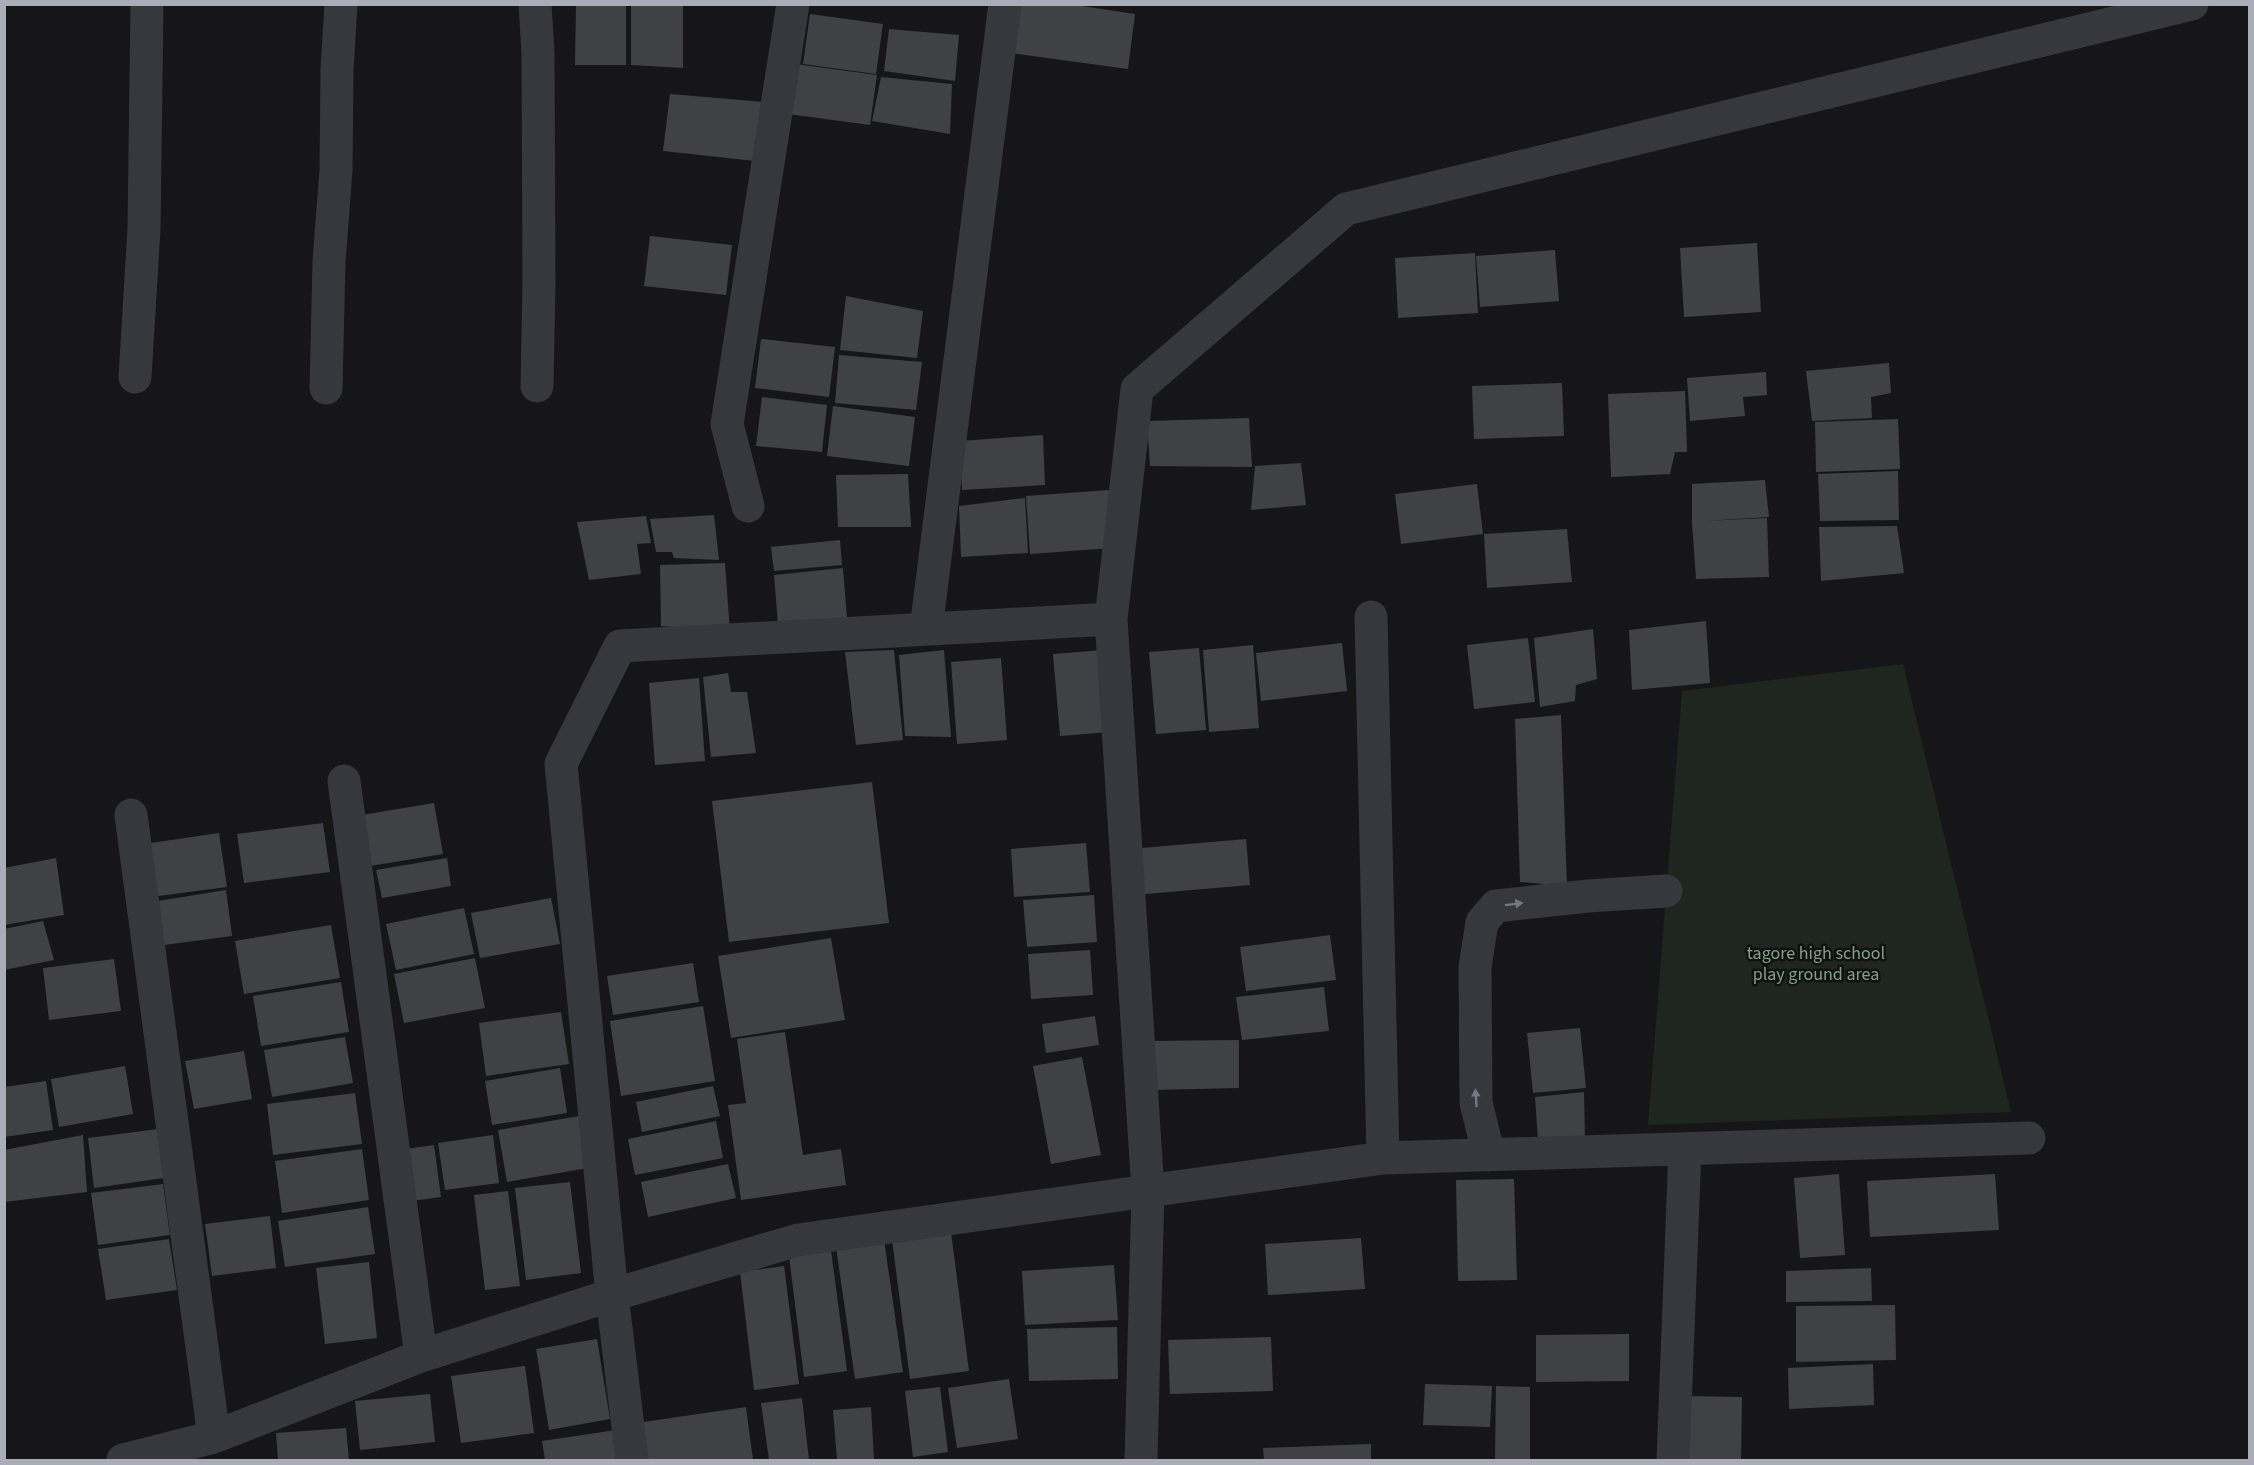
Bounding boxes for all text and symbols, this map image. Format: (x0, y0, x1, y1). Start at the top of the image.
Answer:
one-way arrow (1504, 899, 1523, 908)
park label: tagore high school play ground area (1747, 941, 1885, 987)
one-way arrow (1472, 1088, 1481, 1107)

